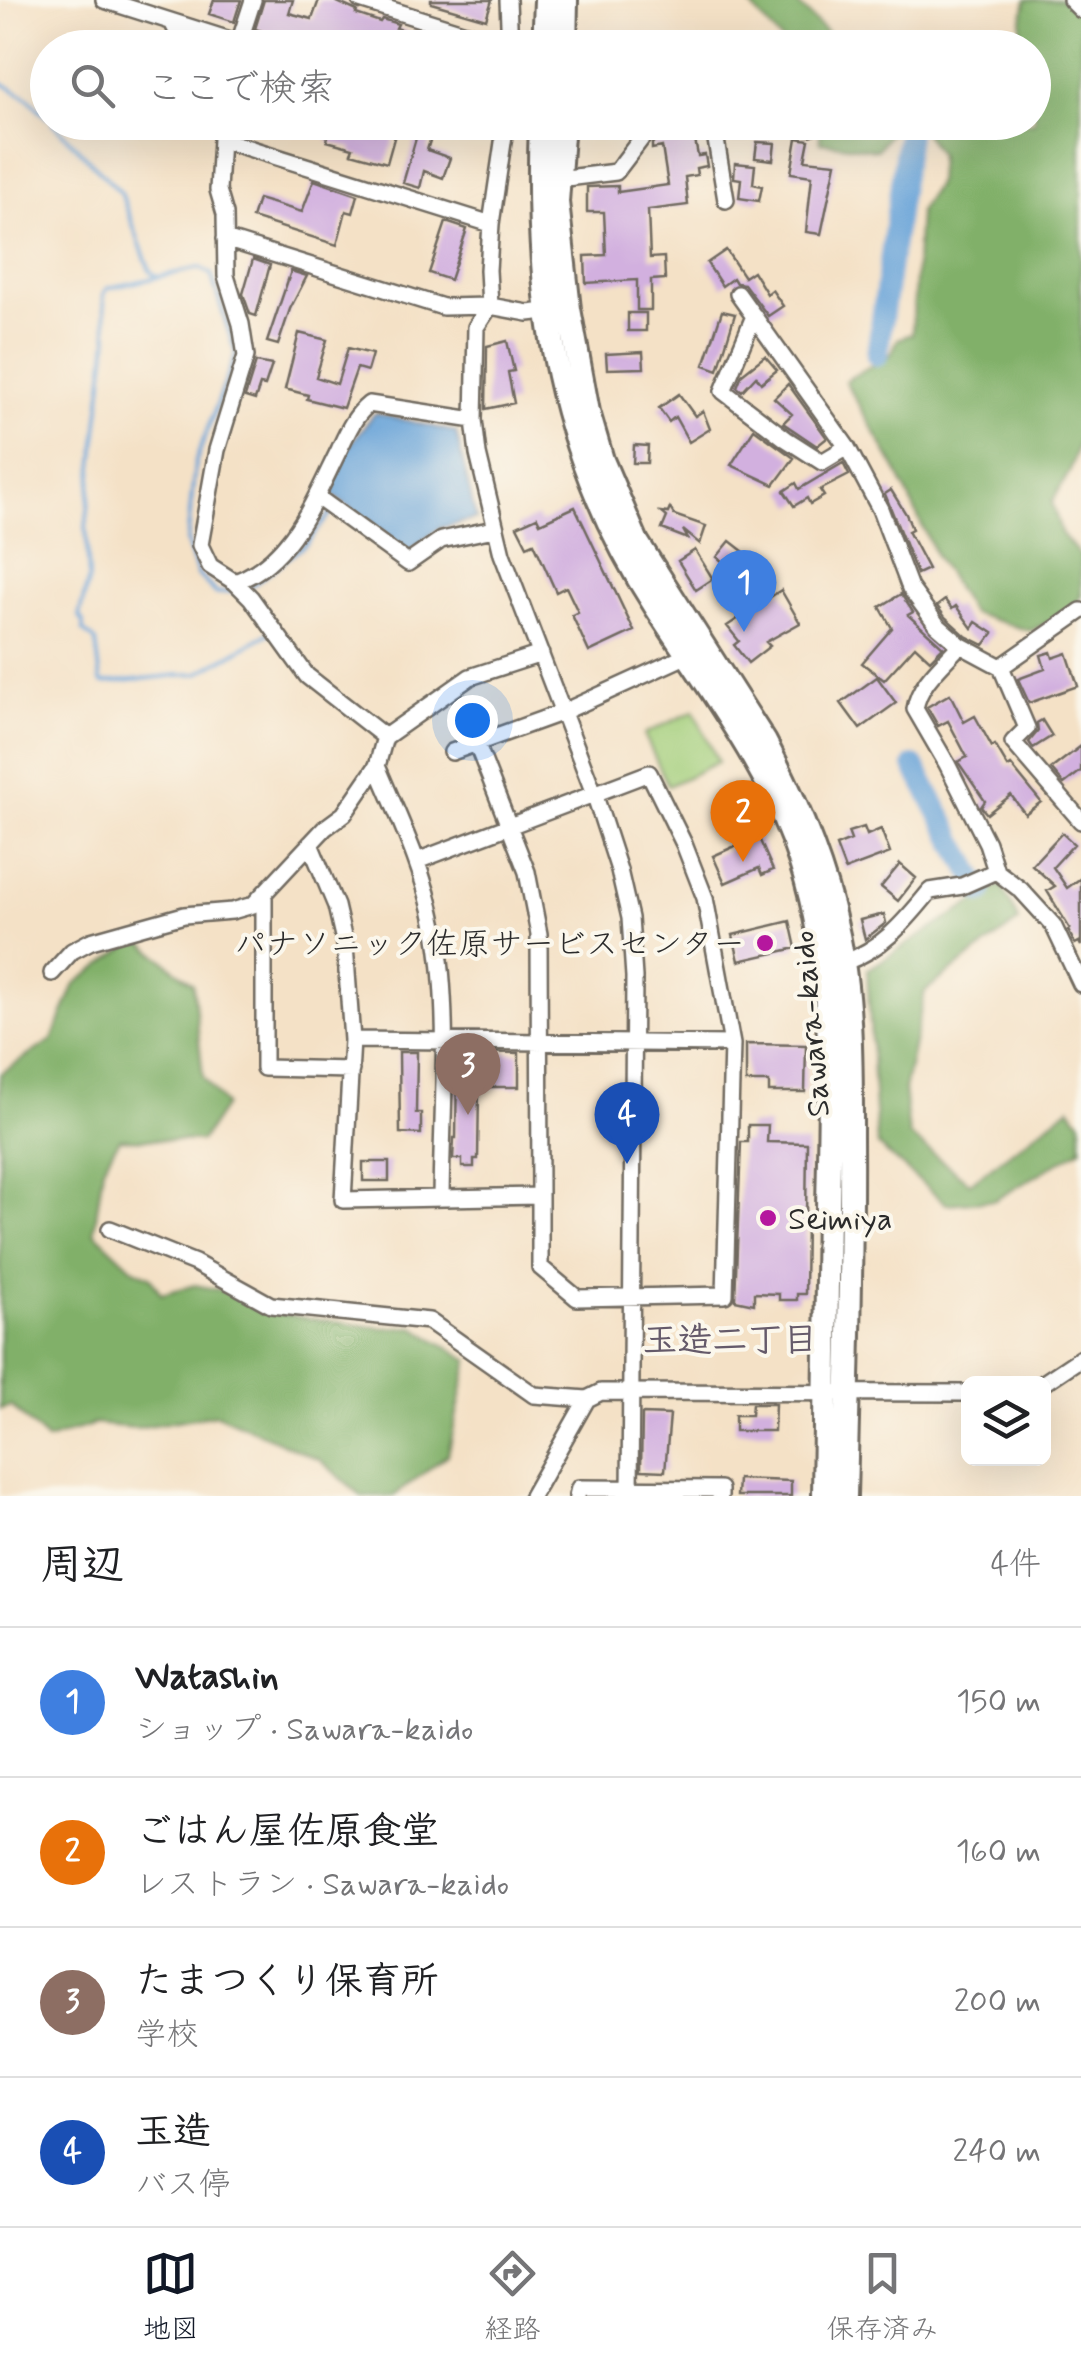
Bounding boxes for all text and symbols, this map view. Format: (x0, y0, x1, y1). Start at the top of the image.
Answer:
search box (30, 30, 1051, 140)
icon: search (65, 58, 120, 113)
text: ここで検索 (145, 65, 335, 114)
pin: 1 (712, 550, 776, 632)
your location (447, 695, 498, 746)
pin: 2 (710, 780, 776, 862)
place label: パナソニック佐原サービスセンター (234, 924, 745, 966)
street label: Sawara-kaido (783, 929, 841, 1119)
marker: パナソニック佐原サービスセンター (754, 932, 776, 954)
pin: 3 (436, 1032, 500, 1115)
pin: 4 (594, 1082, 660, 1164)
place label: Seimiya (788, 1199, 893, 1241)
marker: Seimiya (757, 1207, 779, 1229)
district label: 玉造二丁目 (642, 1318, 818, 1364)
map controls (961, 1376, 1051, 1466)
button: layers (961, 1376, 1051, 1466)
text: 周辺 (40, 1539, 124, 1594)
text: 4件 (990, 1544, 1041, 1586)
text: Watashin (135, 1653, 279, 1702)
text: 1 (65, 1681, 80, 1723)
text: 150 m (956, 1681, 1041, 1723)
text: ショップ · Sawara-kaido (135, 1709, 473, 1751)
text: ごはん屋佐原食堂 (135, 1808, 439, 1857)
text: 2 (65, 1831, 80, 1873)
text: 160 m (956, 1831, 1041, 1873)
text: レストラン · Sawara-kaido (135, 1864, 509, 1906)
text: たまつくり保育所 (135, 1958, 439, 2007)
text: 3 (65, 1981, 80, 2023)
text: 200 m (954, 1981, 1041, 2023)
text: 学校 (135, 2014, 199, 2056)
text: 玉造 (135, 2108, 211, 2157)
text: 4 (63, 2131, 82, 2173)
text: 240 m (953, 2131, 1041, 2173)
text: バス停 (135, 2164, 231, 2206)
tab: 地図 (143, 2246, 199, 2349)
tab: 経路 (484, 2246, 540, 2349)
tab: 保存済み (826, 2246, 938, 2349)

